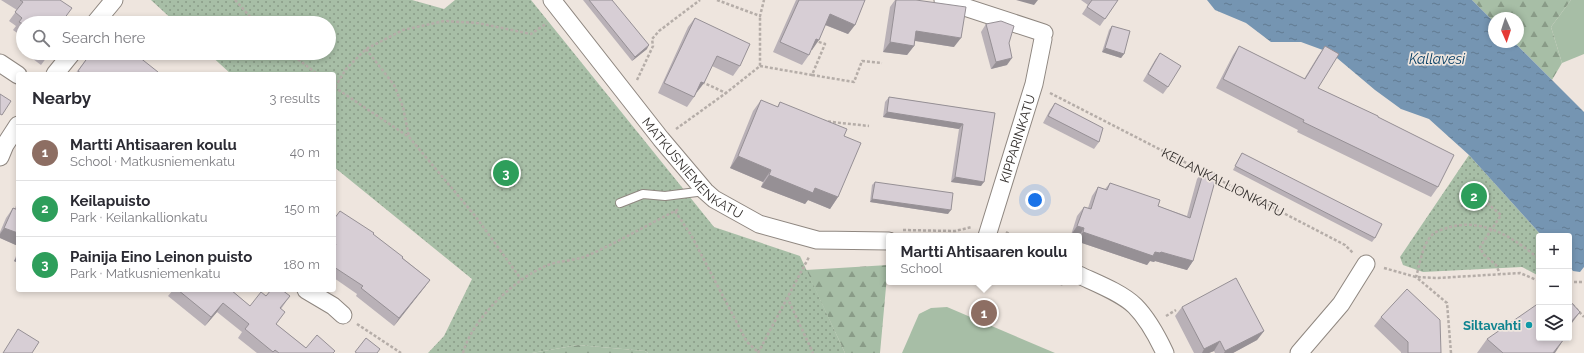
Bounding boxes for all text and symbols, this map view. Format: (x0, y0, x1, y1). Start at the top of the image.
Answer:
north arrow (1488, 12, 1524, 48)
search box (16, 16, 336, 60)
icon: search (30, 27, 52, 49)
text: Search here (62, 29, 145, 47)
water label: Kallavesi (1409, 51, 1466, 67)
text: Nearby (32, 88, 91, 108)
text: 3 results (270, 91, 320, 106)
street label: KIPPARINKATU (997, 93, 1038, 185)
street label: MATKUSNIEMENKATU (639, 115, 746, 222)
text: Martti Ahtisaaren koulu (70, 136, 237, 154)
text: 1 (42, 145, 48, 160)
text: 40 m (290, 145, 320, 160)
street label: KEILANKALLIONKATU (1159, 145, 1286, 220)
text: School · Matkusniemenkatu (70, 154, 235, 169)
pin: 3 (493, 158, 519, 188)
pin: 2 (1461, 181, 1487, 211)
your location (1025, 190, 1045, 210)
text: Keilapuisto (70, 192, 150, 210)
text: 2 (41, 201, 49, 216)
text: 150 m (284, 201, 320, 216)
text: Park · Keilankallionkatu (70, 210, 207, 225)
popup (886, 233, 1082, 285)
map controls (1536, 233, 1572, 341)
button: + (1536, 233, 1572, 269)
text: Martti Ahtisaaren koulu (901, 243, 1067, 261)
text: Painija Eino Leinon puisto (70, 248, 252, 266)
text: 3 (41, 257, 49, 272)
text: 180 m (284, 257, 320, 272)
text: School (901, 261, 942, 276)
text: Park · Matkusniemenkatu (70, 266, 220, 281)
button: − (1536, 269, 1572, 305)
pin: 1 (971, 298, 997, 328)
button: layers (1536, 305, 1572, 341)
place label: Siltavahti (1463, 318, 1521, 333)
marker: Siltavahti (1524, 320, 1534, 330)

